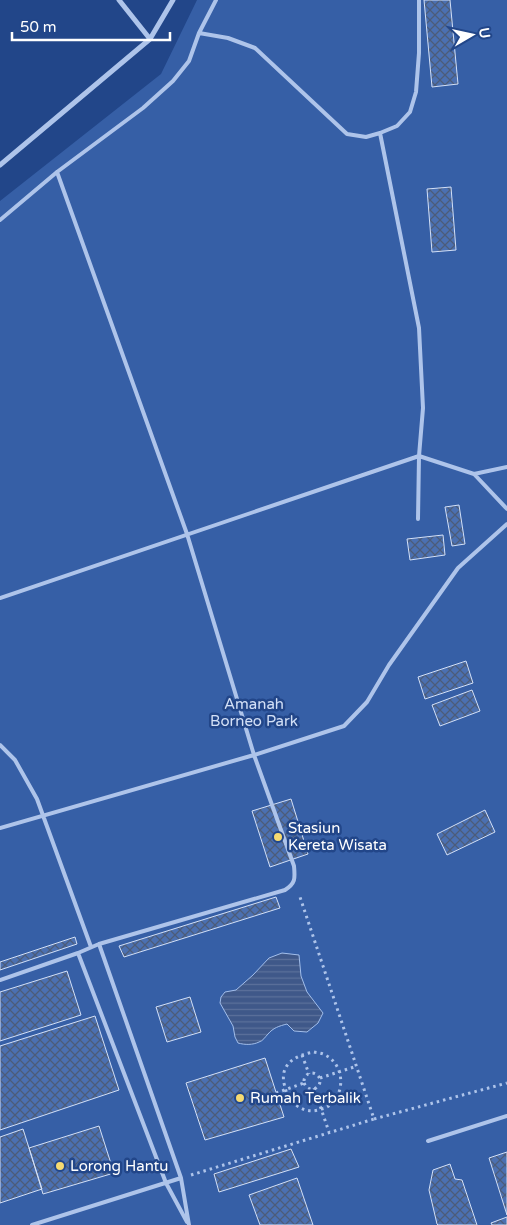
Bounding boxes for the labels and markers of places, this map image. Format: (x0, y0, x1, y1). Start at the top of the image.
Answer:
place label: Stasiun Kereta Wisata (288, 819, 387, 854)
marker: Stasiun Kereta Wisata (272, 831, 284, 843)
place label: Rumah Terbalik (250, 1089, 361, 1107)
marker: Rumah Terbalik (234, 1092, 246, 1104)
place label: Lorong Hantu (70, 1157, 168, 1175)
marker: Lorong Hantu (54, 1160, 66, 1172)

